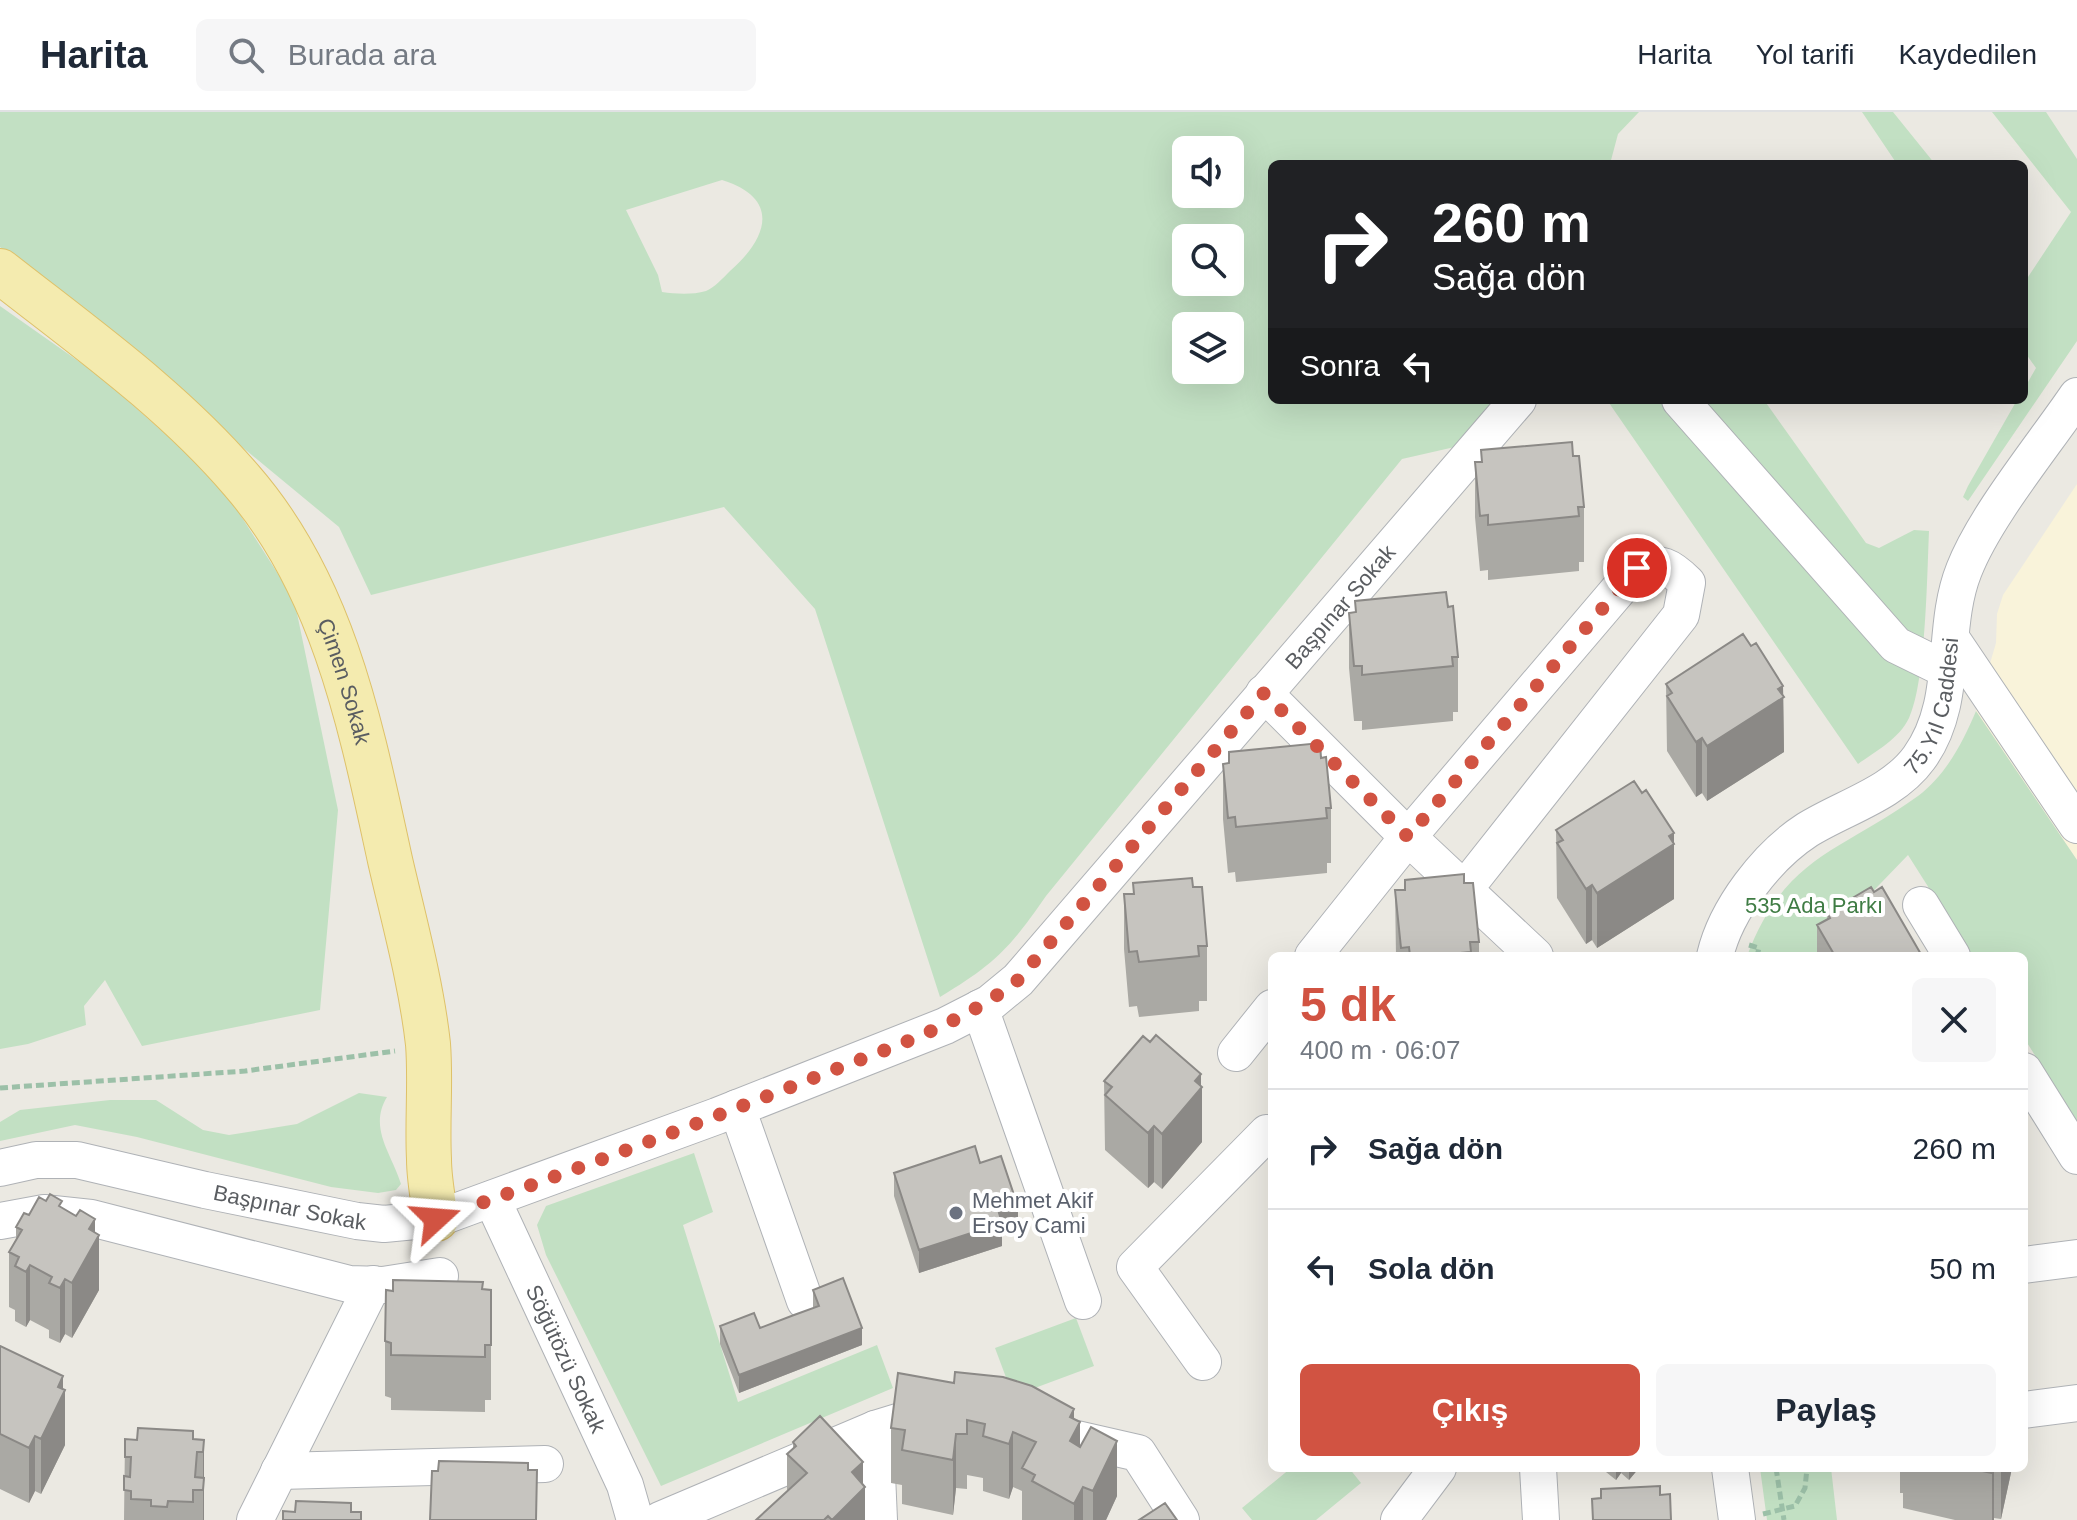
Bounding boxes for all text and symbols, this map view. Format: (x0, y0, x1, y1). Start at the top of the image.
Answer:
search box (196, 19, 756, 91)
icon: search (224, 33, 268, 77)
text: Harita (40, 34, 148, 76)
text: Burada ara (288, 38, 436, 71)
text: Harita (1637, 39, 1712, 70)
text: Yol tarifi (1756, 39, 1854, 70)
text: Kaydedilen (1898, 39, 2037, 70)
map controls (1172, 136, 1244, 384)
button: sound (1172, 136, 1244, 208)
text: 260 m (1432, 191, 1591, 254)
icon: right (1300, 192, 1404, 296)
button: search (1172, 224, 1244, 296)
text: Sağa dön (1432, 257, 1586, 298)
button: layers (1172, 312, 1244, 384)
icon: left (1396, 344, 1440, 388)
text: Sonra (1300, 349, 1380, 382)
pin (1603, 534, 1671, 602)
street label: Başpınar Sokak (1280, 539, 1401, 674)
icon: arrive (1615, 546, 1659, 590)
street label: Çimen Sokak (312, 615, 376, 748)
street label: 75.Yıl Caddesi (1899, 637, 1963, 780)
park label: 535 Ada Parkı (1745, 893, 1883, 918)
text: 5 dk (1300, 978, 1396, 1031)
button: close (1912, 978, 1996, 1062)
text: 400 m · 06:07 (1300, 1035, 1460, 1065)
icon: right (1300, 1127, 1344, 1171)
text: Sağa dön (1368, 1132, 1503, 1165)
text: 260 m (1913, 1132, 1996, 1165)
position arrow (394, 1177, 478, 1261)
street label: Başpınar Sokak (211, 1180, 369, 1235)
place label: Mehmet Akif Ersoy Cami (972, 1188, 1094, 1238)
marker: Mehmet Akif Ersoy Cami (947, 1204, 965, 1222)
icon: left (1300, 1247, 1344, 1291)
text: Sola dön (1368, 1252, 1495, 1285)
text: 50 m (1929, 1252, 1996, 1285)
street label: Söğütözü Sokak (521, 1281, 611, 1438)
button: Çıkış (1300, 1364, 1640, 1456)
button: Paylaş (1656, 1364, 1996, 1456)

